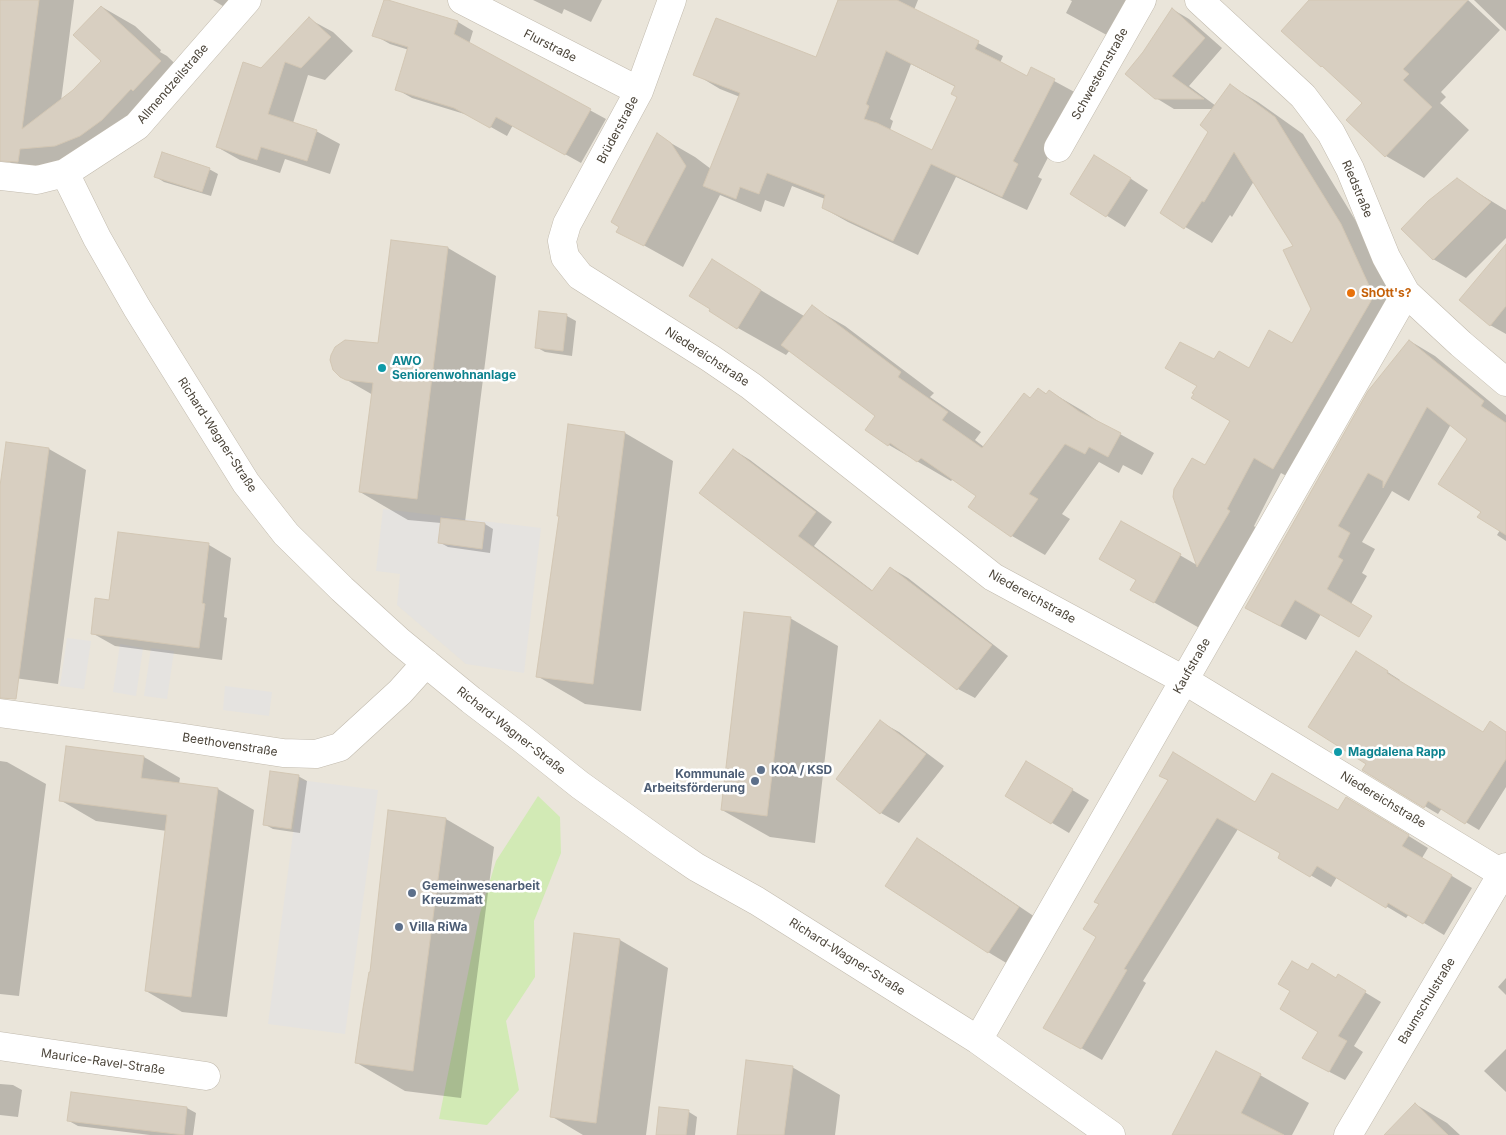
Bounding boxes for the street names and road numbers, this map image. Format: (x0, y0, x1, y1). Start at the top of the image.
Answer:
street label: Schwesternstraße (1069, 25, 1131, 123)
street label: Flurstraße (521, 27, 579, 65)
street label: Allmendzeilstraße (134, 41, 212, 127)
street label: Brüderstraße (594, 94, 642, 166)
street label: Riedstraße (1338, 158, 1376, 220)
street label: Niedereichstraße (662, 324, 752, 390)
street label: Richard-Wagner-Straße (174, 375, 260, 495)
street label: Niedereichstraße (986, 567, 1078, 627)
street label: Kaufstraße (1170, 636, 1214, 696)
street label: Richard-Wagner-Straße (454, 684, 568, 778)
street label: Beethovenstraße (181, 730, 279, 760)
street label: Niedereichstraße (1338, 769, 1428, 831)
street label: Richard-Wagner-Straße (786, 915, 908, 999)
street label: Baumschulstraße (1395, 955, 1459, 1047)
street label: Maurice-Ravel-Straße (40, 1046, 166, 1078)

